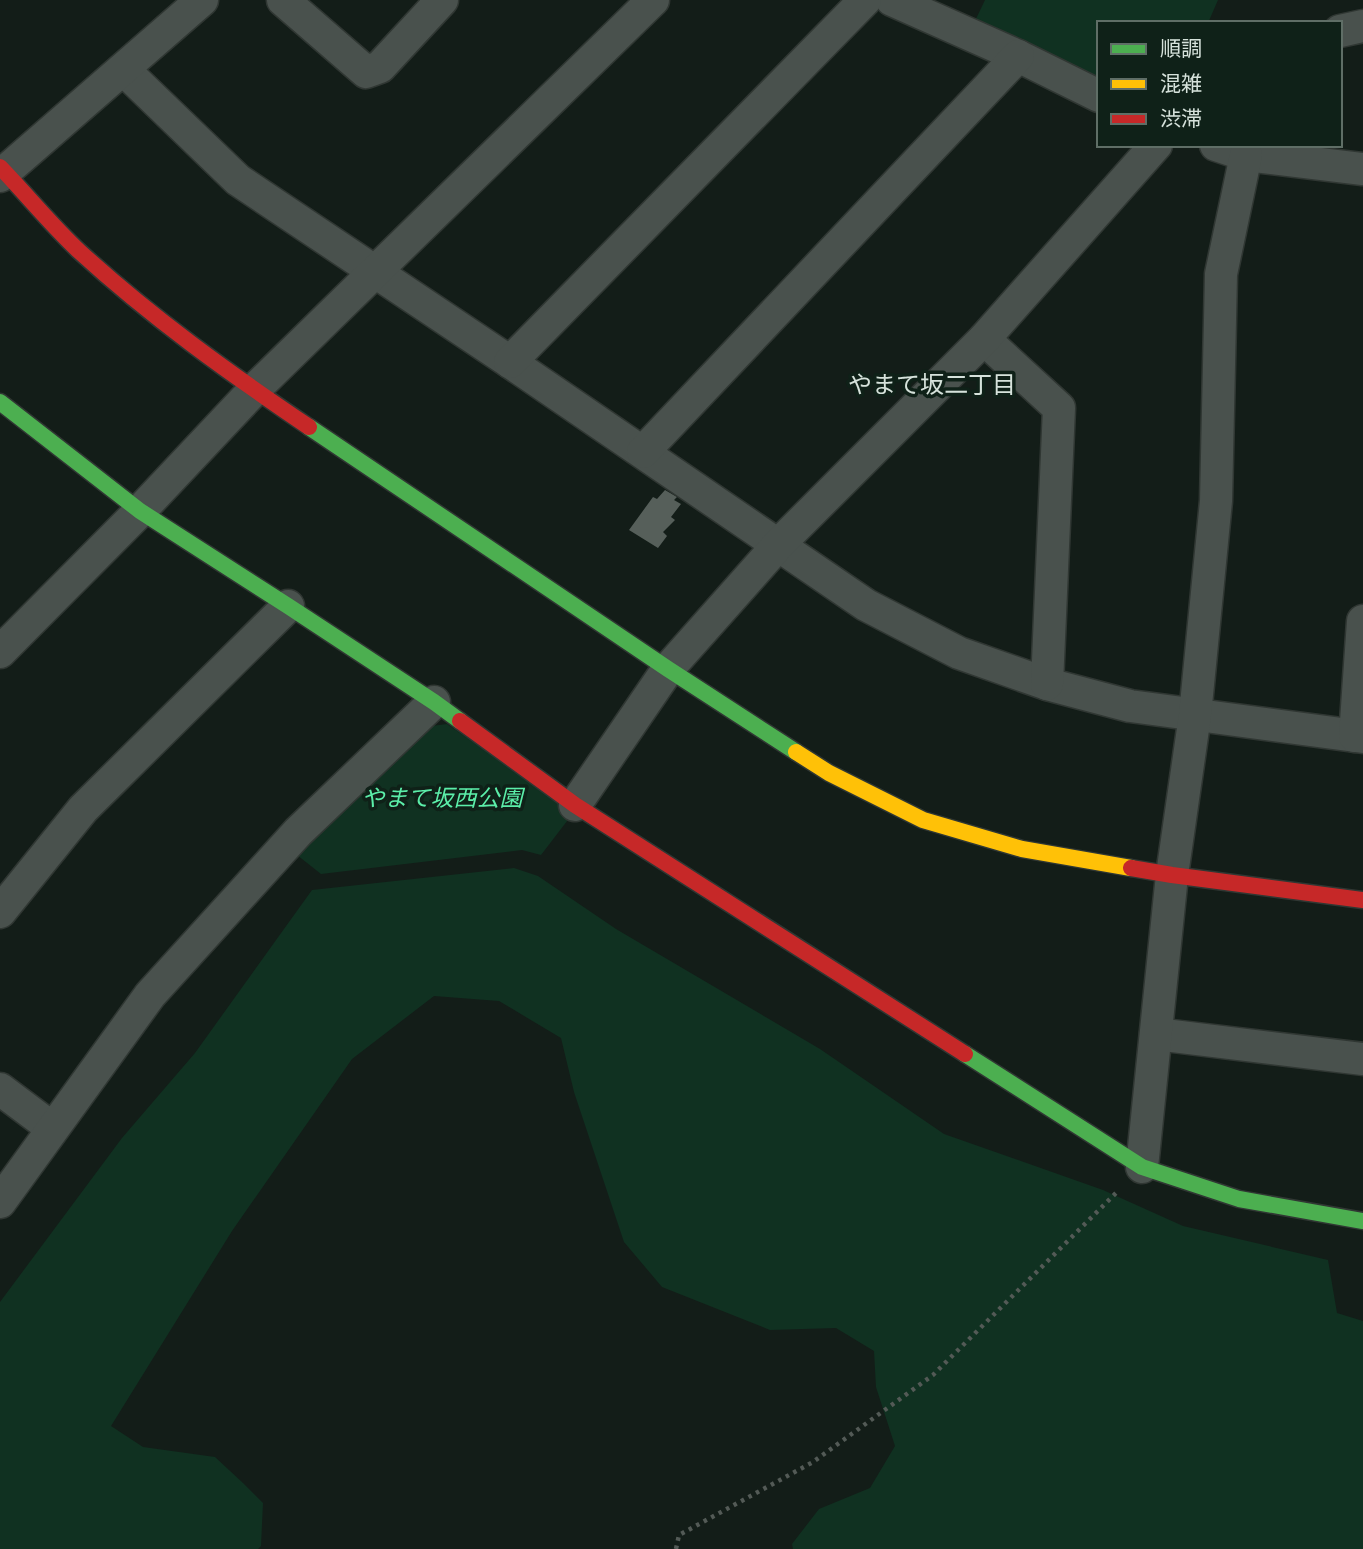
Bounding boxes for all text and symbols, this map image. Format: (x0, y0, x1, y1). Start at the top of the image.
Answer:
legend (1097, 21, 1342, 147)
text: 順調 (1160, 34, 1202, 62)
text: 混雑 (1160, 69, 1202, 97)
text: 渋滞 (1160, 104, 1202, 132)
district label: やまて坂二丁目 (848, 367, 1016, 400)
park label: やまて坂西公園 (362, 781, 526, 813)

